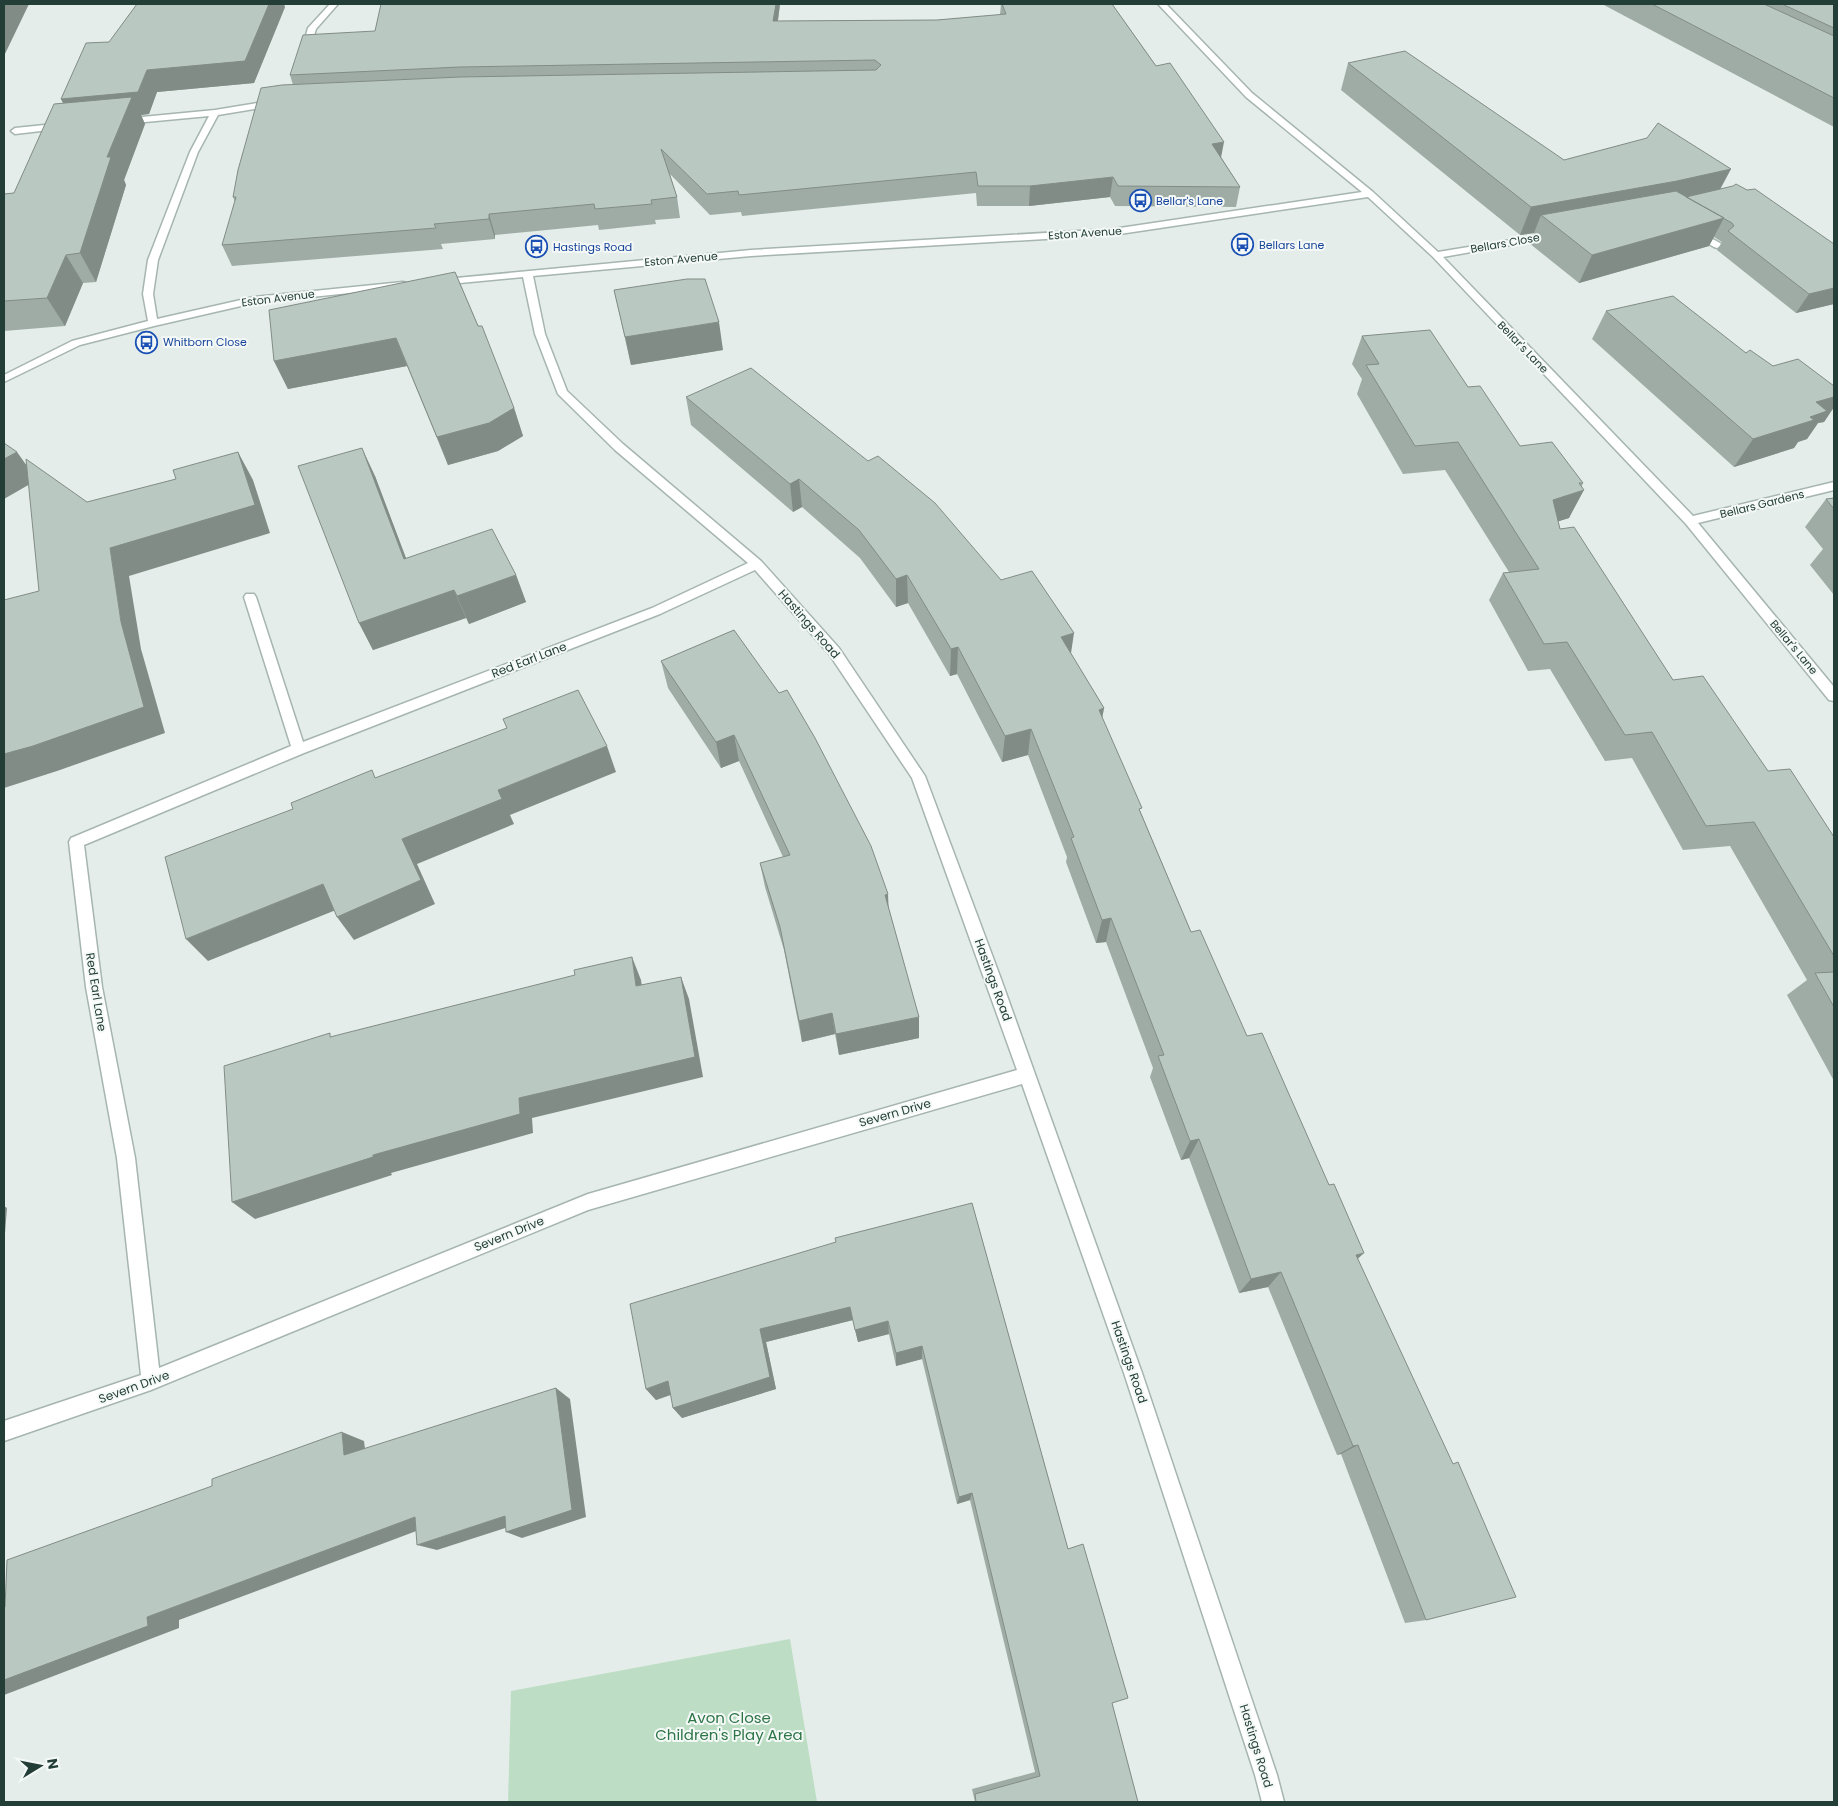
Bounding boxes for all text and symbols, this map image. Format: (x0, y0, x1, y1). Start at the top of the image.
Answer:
bus stop icon: Bellar's Lane (1128, 189, 1152, 213)
place label: Bellar's Lane (1156, 193, 1223, 209)
street label: Eston Avenue (1048, 222, 1122, 244)
street label: Bellars Close (1469, 229, 1541, 257)
bus stop icon: Bellars Lane (1231, 233, 1255, 257)
bus stop icon: Hastings Road (525, 235, 549, 259)
place label: Bellars Lane (1259, 237, 1324, 253)
place label: Hastings Road (553, 239, 632, 255)
street label: Eston Avenue (644, 248, 719, 270)
street label: Eston Avenue (240, 286, 316, 310)
street label: Bellar's Lane (1494, 317, 1552, 377)
bus stop icon: Whitborn Close (135, 330, 159, 354)
place label: Whitborn Close (163, 334, 247, 350)
street label: Bellars Gardens (1718, 486, 1806, 522)
street label: Hastings Road (775, 585, 844, 662)
street label: Bellar's Lane (1766, 616, 1822, 678)
street label: Red Earl Lane (489, 637, 569, 682)
street label: Hastings Road (971, 936, 1016, 1023)
street label: Red Earl Lane (82, 951, 111, 1032)
street label: Severn Drive (857, 1094, 933, 1131)
street label: Severn Drive (471, 1212, 546, 1255)
street label: Hastings Road (1107, 1318, 1152, 1405)
street label: Severn Drive (96, 1366, 172, 1407)
street label: Hastings Road (1236, 1702, 1277, 1790)
park label: Avon Close Children's Play Area (655, 1707, 803, 1745)
north arrow (15, 1741, 65, 1791)
text: N (42, 1757, 64, 1771)

